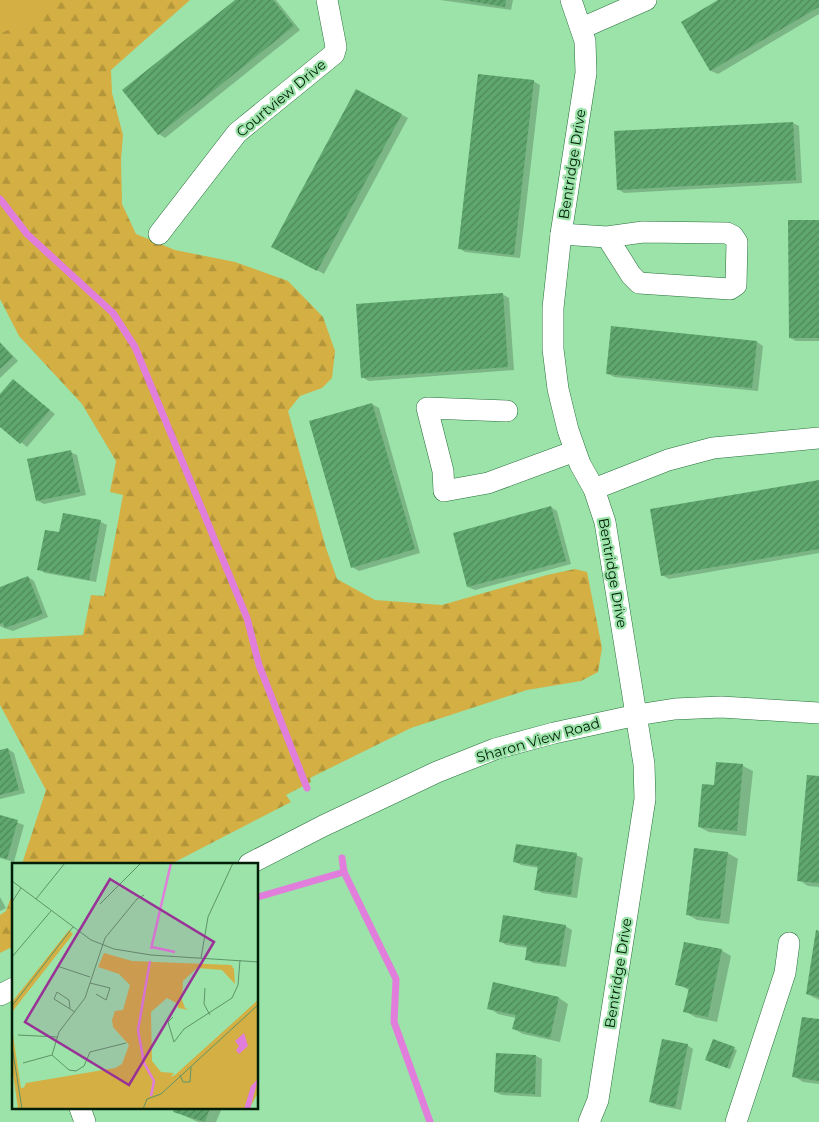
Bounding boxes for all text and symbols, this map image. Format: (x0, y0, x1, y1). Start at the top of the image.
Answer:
street label: Courtview Drive (233, 55, 329, 141)
street label: Bentridge Drive (554, 108, 590, 220)
street label: Bentridge Drive (594, 517, 632, 629)
street label: Sharon View Road (474, 714, 602, 766)
inset map (12, 863, 259, 1110)
street label: Bentridge Drive (600, 917, 636, 1029)

